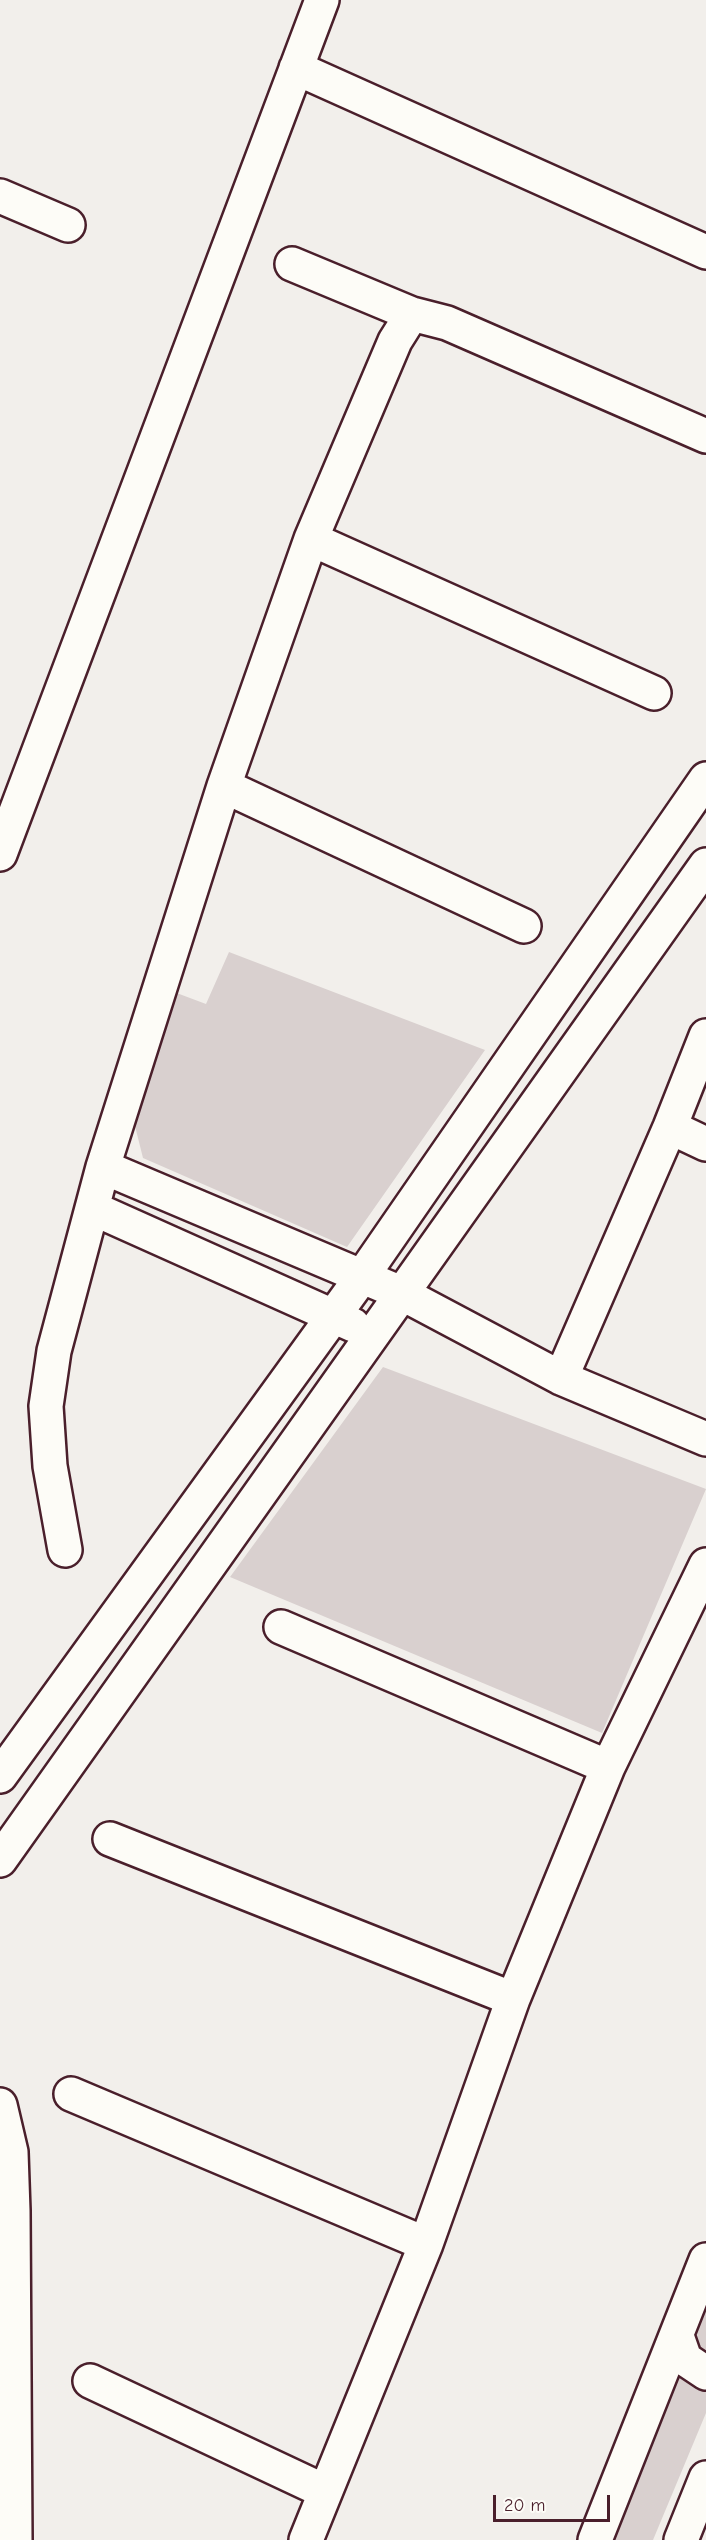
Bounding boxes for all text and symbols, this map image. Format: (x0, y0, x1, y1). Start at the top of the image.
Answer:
scale bar (496, 2483, 613, 2521)
text: 20 m (504, 2495, 545, 2516)

